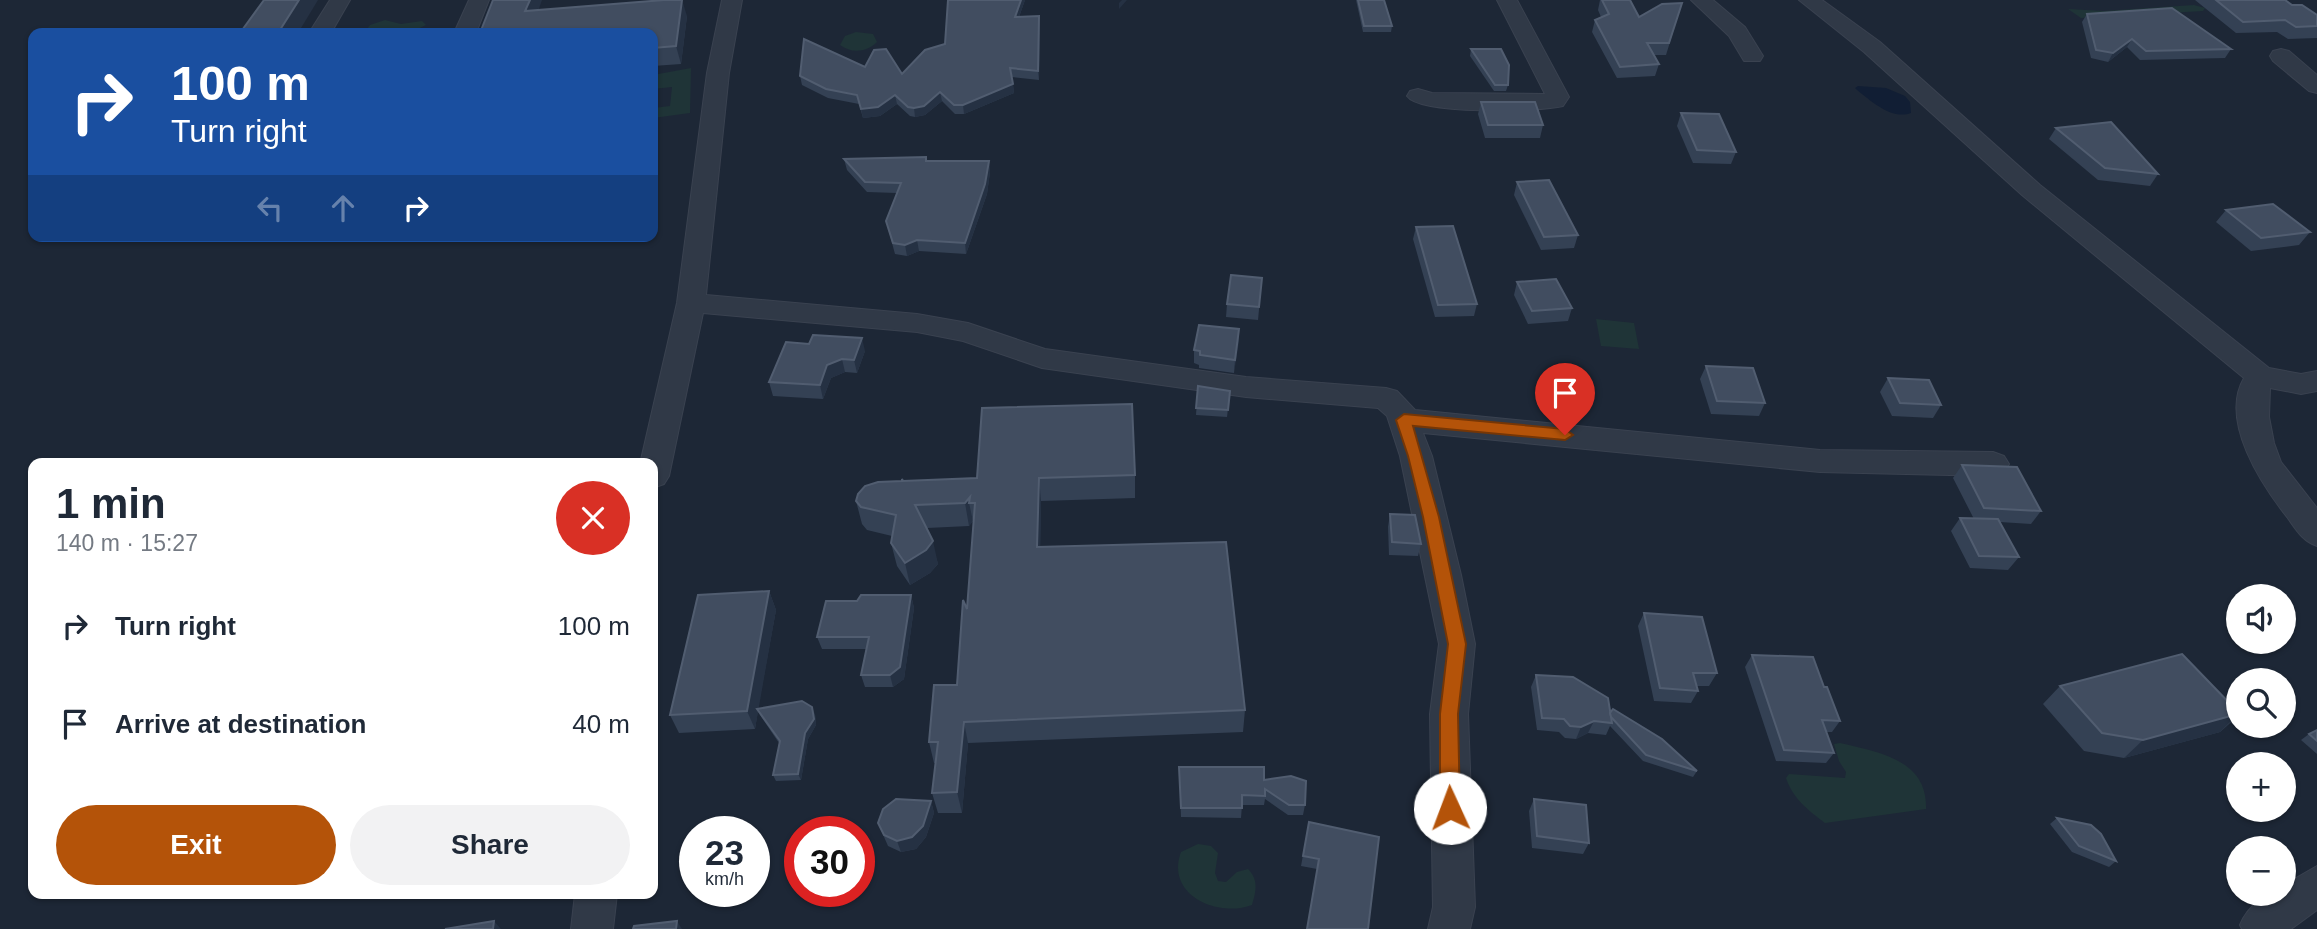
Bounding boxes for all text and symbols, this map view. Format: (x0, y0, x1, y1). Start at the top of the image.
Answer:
icon: right (56, 56, 147, 147)
text: 100 m (171, 56, 310, 110)
text: Turn right (171, 113, 307, 149)
icon: left (251, 189, 289, 227)
icon: ahead (324, 189, 362, 227)
icon: right (397, 189, 435, 227)
pin (1535, 363, 1595, 435)
icon: arrive (1546, 374, 1584, 412)
text: 1 min (56, 480, 166, 527)
button: close (556, 481, 630, 555)
text: 140 m · 15:27 (56, 530, 198, 556)
map controls (2226, 584, 2296, 906)
button: sound (2226, 584, 2296, 654)
icon: right (56, 607, 94, 645)
text: Turn right (115, 611, 236, 641)
text: 100 m (558, 611, 630, 641)
button: search (2226, 668, 2296, 738)
icon: arrive (56, 705, 94, 743)
text: Arrive at destination (115, 709, 366, 739)
text: 40 m (572, 709, 630, 739)
button: + (2226, 752, 2296, 822)
position arrow (1413, 771, 1487, 845)
button: Exit (56, 805, 336, 885)
button: Share (350, 805, 630, 885)
speed limit sign: 30 (784, 816, 875, 907)
text: 23 (705, 833, 744, 872)
button: − (2226, 836, 2296, 906)
text: km/h (705, 869, 744, 889)

